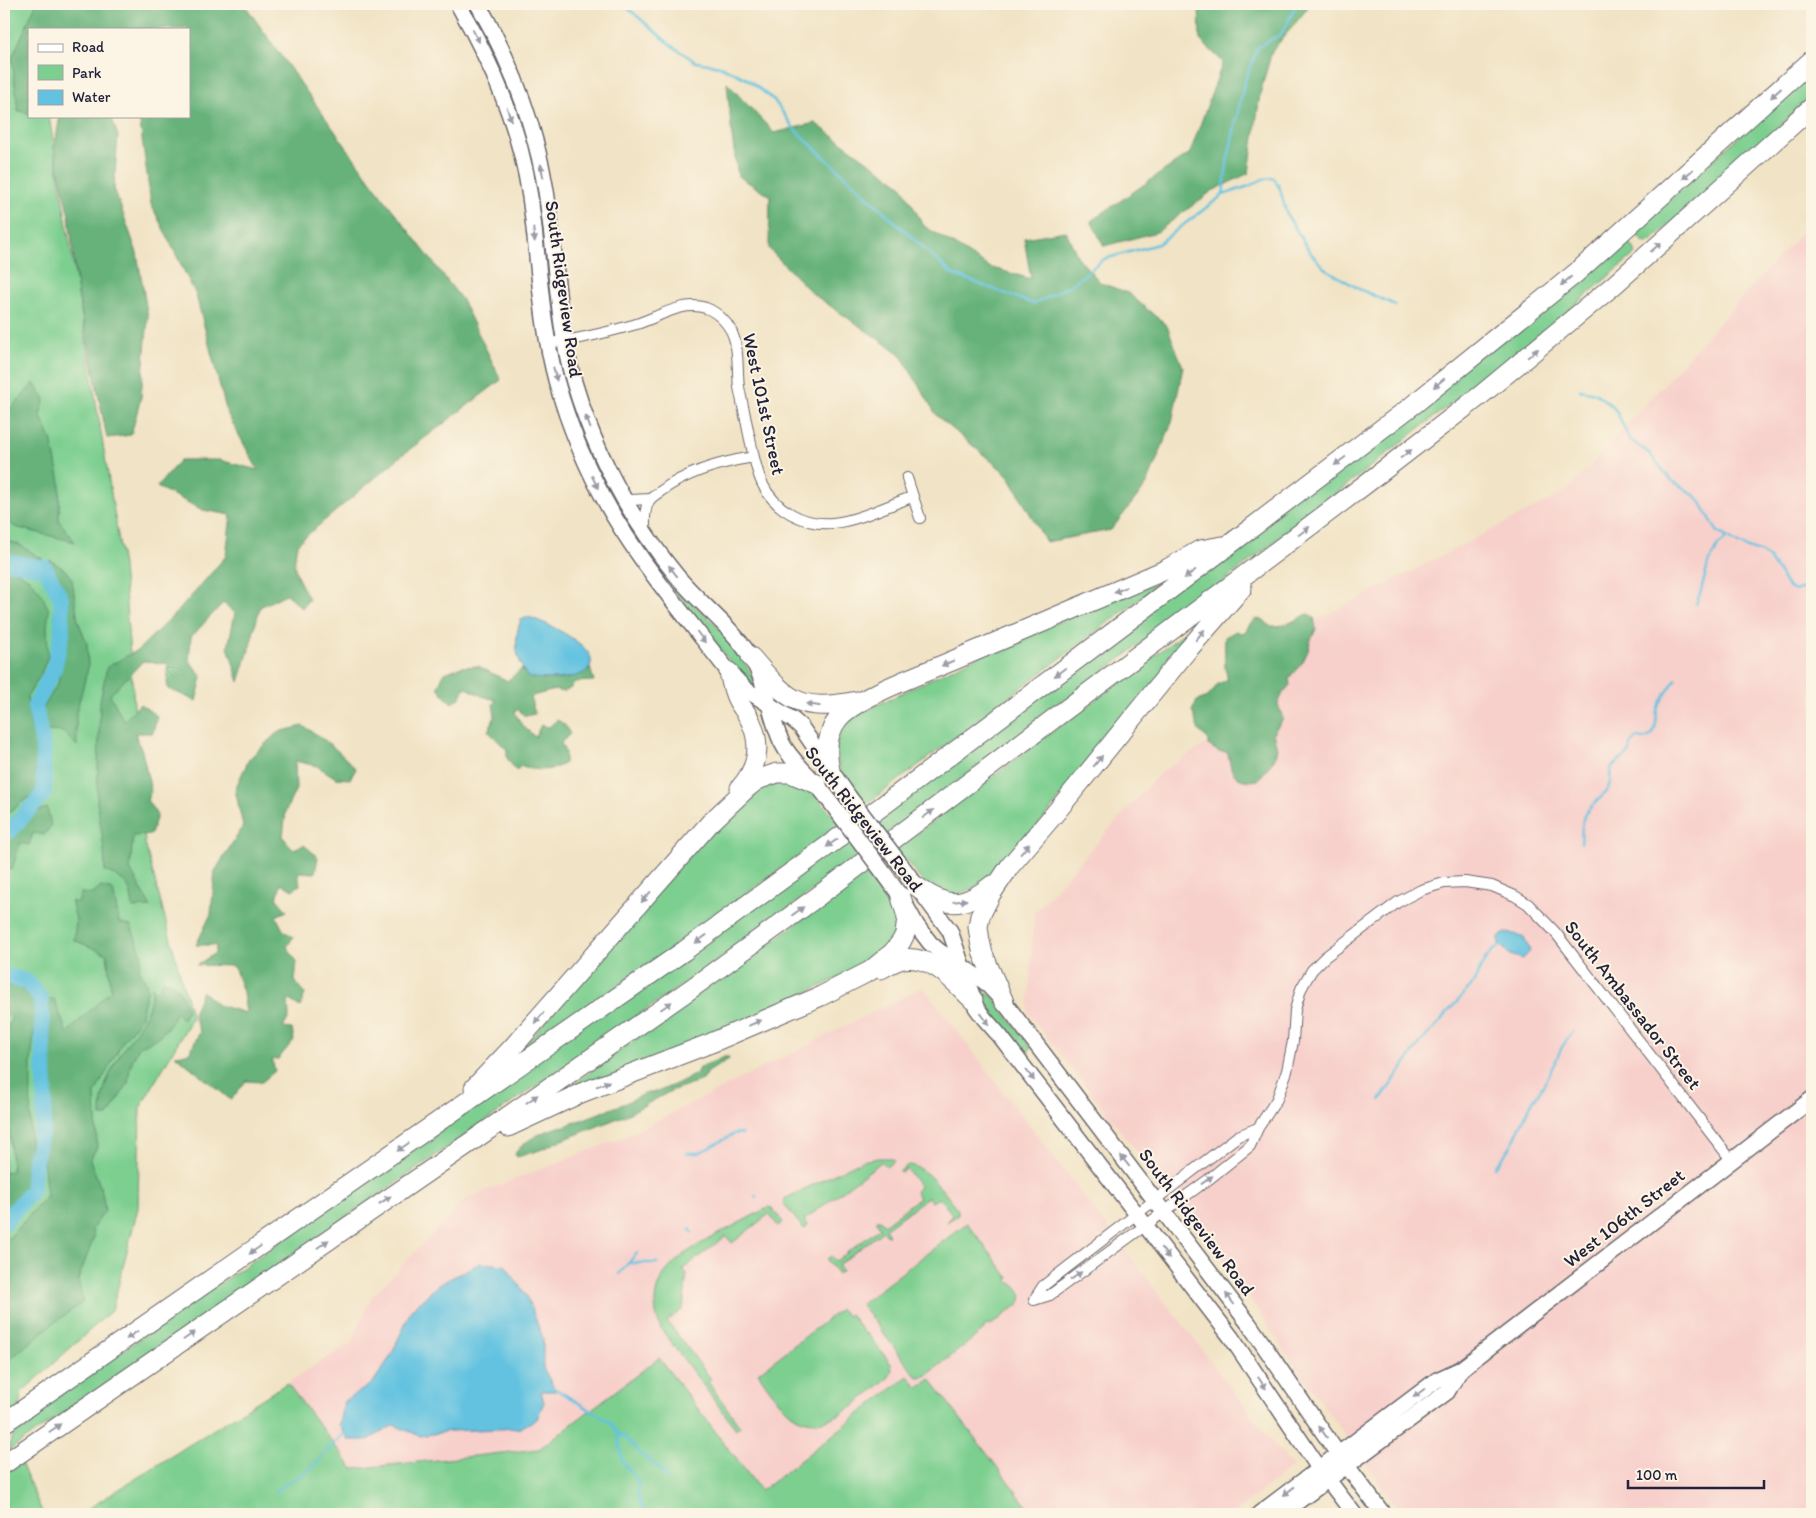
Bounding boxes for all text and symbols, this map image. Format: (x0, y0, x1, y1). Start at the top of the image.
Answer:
legend (28, 28, 190, 118)
one-way arrow (472, 28, 480, 43)
text: Road (72, 38, 105, 56)
text: Park (72, 64, 102, 82)
one-way arrow (1771, 87, 1783, 99)
text: Water (72, 88, 111, 106)
one-way arrow (506, 106, 514, 121)
one-way arrow (538, 163, 546, 179)
one-way arrow (1682, 168, 1694, 180)
street label: South Ridgeview Road (540, 199, 588, 380)
one-way arrow (530, 227, 538, 243)
one-way arrow (1650, 242, 1663, 253)
one-way arrow (1559, 276, 1572, 287)
street label: West 101st Street (738, 331, 790, 477)
one-way arrow (1527, 348, 1539, 359)
one-way arrow (551, 366, 559, 381)
one-way arrow (1433, 378, 1446, 389)
one-way arrow (584, 414, 592, 429)
one-way arrow (1399, 448, 1412, 459)
one-way arrow (1333, 456, 1347, 466)
one-way arrow (591, 474, 599, 489)
one-way arrow (1297, 525, 1310, 536)
one-way arrow (668, 565, 679, 578)
one-way arrow (1184, 569, 1197, 580)
one-way arrow (1113, 586, 1127, 594)
one-way arrow (696, 630, 707, 643)
one-way arrow (1194, 630, 1206, 642)
one-way arrow (941, 659, 955, 667)
one-way arrow (1053, 667, 1067, 677)
one-way arrow (805, 701, 821, 709)
street label: South Ridgeview Road (800, 742, 928, 897)
one-way arrow (1092, 755, 1103, 768)
one-way arrow (921, 809, 935, 819)
one-way arrow (825, 838, 839, 848)
one-way arrow (1019, 843, 1031, 855)
one-way arrow (641, 890, 652, 903)
one-way arrow (952, 897, 968, 905)
one-way arrow (791, 906, 805, 916)
street label: South Ambassador Street (1560, 916, 1706, 1094)
one-way arrow (694, 934, 708, 944)
one-way arrow (659, 1001, 673, 1011)
one-way arrow (533, 1011, 544, 1024)
one-way arrow (980, 1012, 990, 1026)
one-way arrow (748, 1019, 763, 1027)
one-way arrow (1024, 1068, 1035, 1081)
one-way arrow (596, 1080, 611, 1087)
one-way arrow (526, 1094, 539, 1104)
one-way arrow (396, 1142, 410, 1152)
street label: South Ridgeview Road (1134, 1144, 1260, 1301)
one-way arrow (1120, 1155, 1131, 1168)
street label: West 106th Street (1559, 1164, 1689, 1272)
one-way arrow (1200, 1175, 1214, 1185)
one-way arrow (379, 1195, 392, 1205)
one-way arrow (316, 1239, 329, 1249)
one-way arrow (248, 1245, 262, 1255)
one-way arrow (1159, 1246, 1170, 1259)
one-way arrow (1069, 1271, 1083, 1281)
one-way arrow (1225, 1292, 1235, 1306)
one-way arrow (125, 1330, 138, 1340)
one-way arrow (182, 1331, 196, 1341)
one-way arrow (1257, 1377, 1267, 1390)
one-way arrow (1412, 1388, 1426, 1398)
one-way arrow (48, 1423, 62, 1433)
one-way arrow (1318, 1426, 1328, 1439)
scale bar (1628, 1458, 1765, 1490)
text: 100 m (1636, 1466, 1678, 1484)
one-way arrow (1282, 1486, 1296, 1496)

